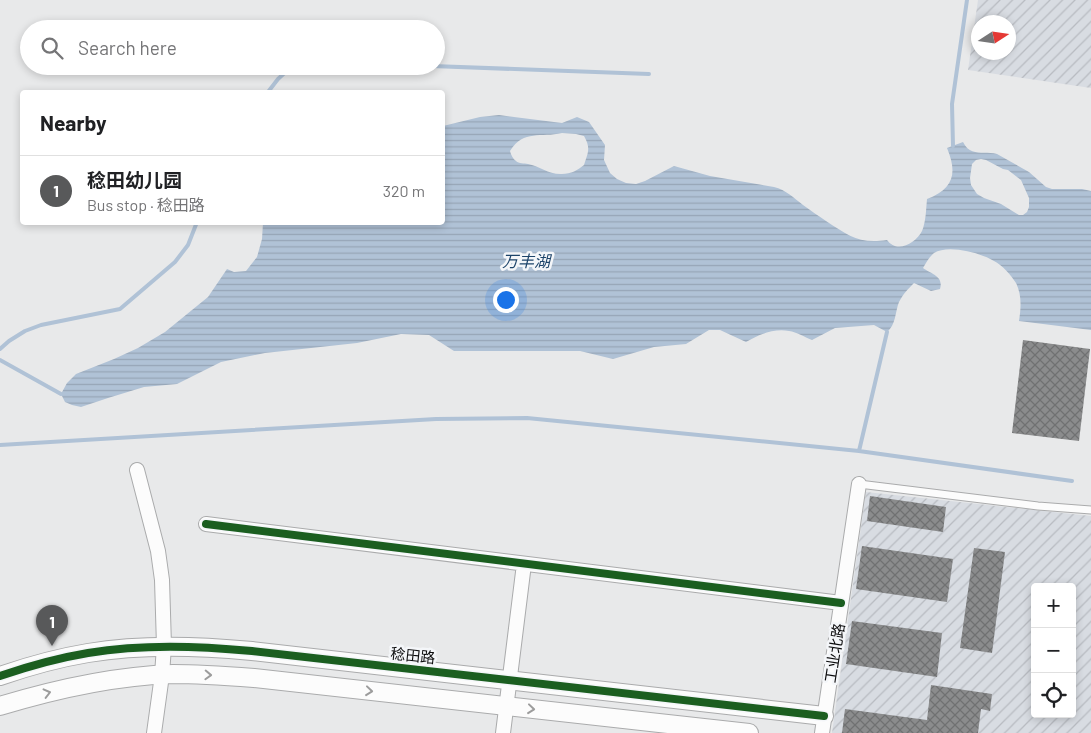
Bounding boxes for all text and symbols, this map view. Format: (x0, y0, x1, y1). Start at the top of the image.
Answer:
north arrow (971, 15, 1016, 60)
search box (20, 20, 445, 75)
icon: search (38, 34, 66, 62)
text: Search here (78, 36, 177, 59)
text: Nearby (40, 110, 106, 135)
text: 稔田幼儿园 (87, 168, 182, 191)
text: 1 (53, 181, 59, 200)
text: 320 m (383, 181, 425, 200)
text: Bus stop · 稔田路 (87, 195, 205, 214)
water label: 万丰湖 (502, 251, 553, 270)
your location (493, 287, 519, 313)
map controls (1031, 583, 1076, 718)
button: + (1031, 583, 1076, 628)
pin: 1 (36, 605, 68, 646)
street label: 工业北路 (820, 622, 848, 684)
button: − (1031, 628, 1076, 673)
street label: 稔田路 (390, 644, 436, 666)
one-way arrow (204, 670, 212, 680)
button: locate (1031, 673, 1076, 718)
one-way arrow (366, 685, 374, 696)
one-way arrow (42, 688, 51, 699)
one-way arrow (527, 703, 535, 714)

